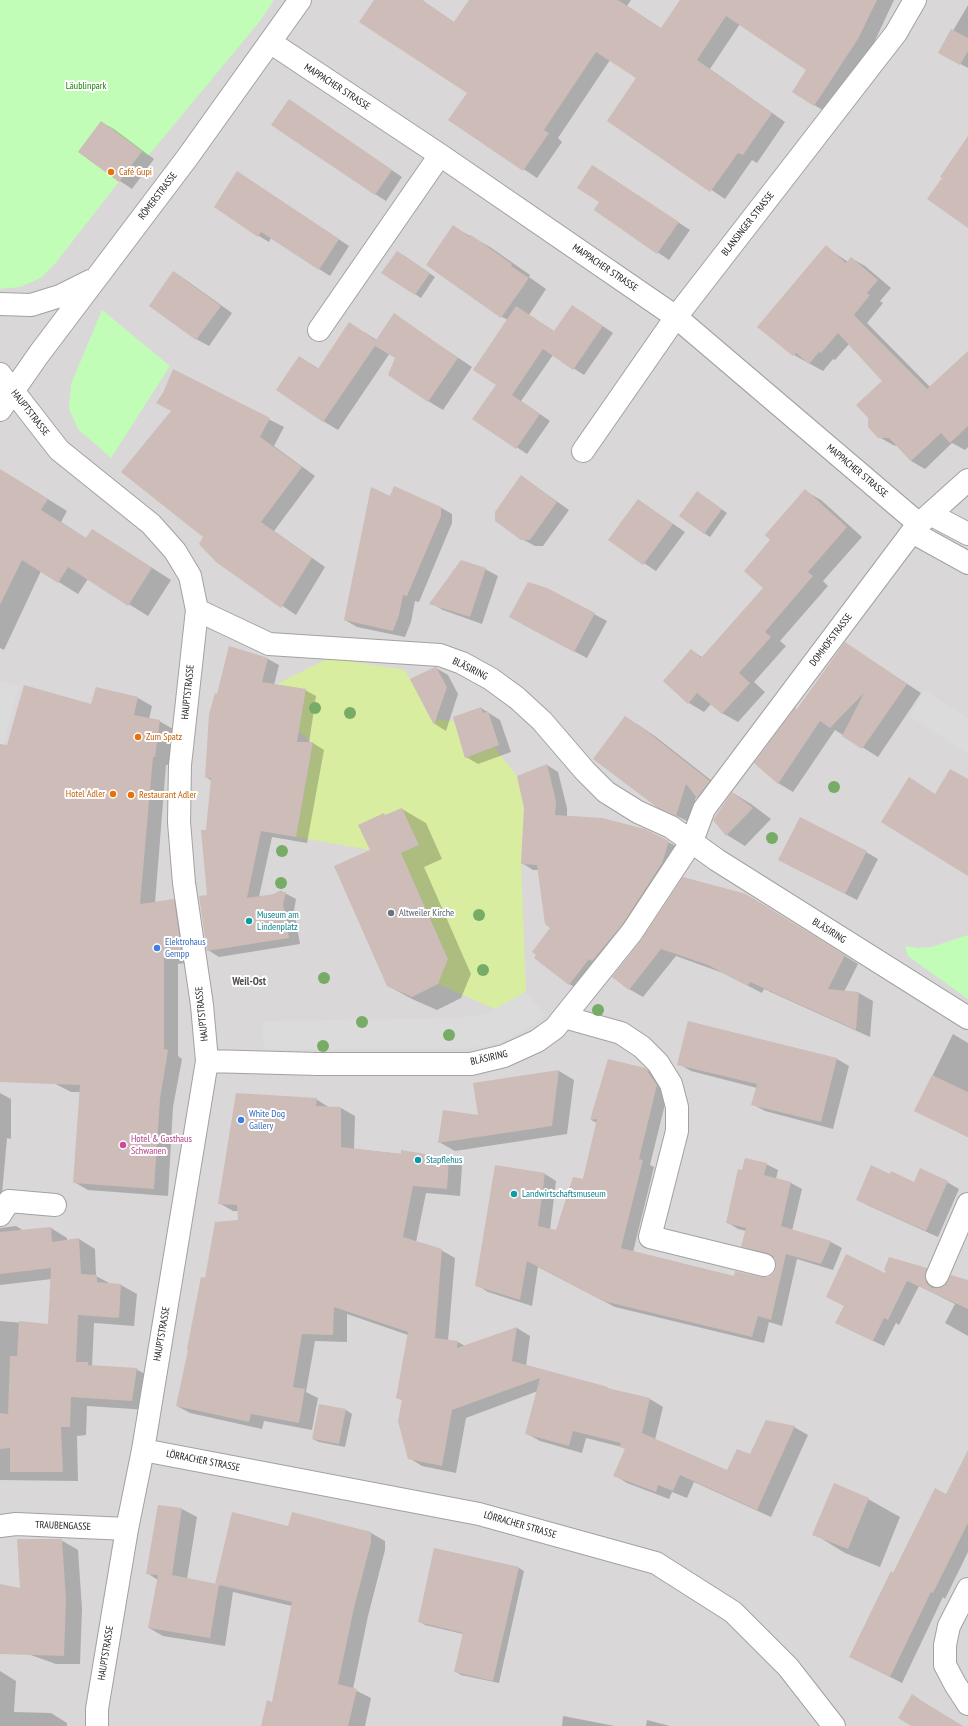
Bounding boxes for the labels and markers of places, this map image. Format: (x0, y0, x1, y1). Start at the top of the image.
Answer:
place label: Café Gupi (119, 166, 152, 178)
marker: Café Gupi (106, 167, 116, 177)
place label: Zum Spatz (146, 731, 182, 743)
marker: Zum Spatz (133, 732, 143, 742)
place label: Hotel Adler (66, 788, 105, 800)
marker: Hotel Adler (108, 789, 118, 799)
place label: Restaurant Adler (139, 789, 196, 801)
marker: Restaurant Adler (126, 790, 136, 800)
place label: Altweiler Kirche (399, 907, 454, 919)
marker: Altweiler Kirche (386, 908, 396, 918)
place label: Museum am Lindenplatz (257, 909, 299, 932)
marker: Museum am Lindenplatz (244, 916, 254, 926)
place label: Elektrohaus Gempp (165, 936, 206, 960)
marker: Elektrohaus Gempp (152, 943, 162, 953)
place label: White Dog Gallery (249, 1108, 285, 1132)
marker: White Dog Gallery (236, 1115, 246, 1125)
place label: Hotel & Gasthaus Schwanen (131, 1133, 192, 1156)
marker: Hotel & Gasthaus Schwanen (118, 1140, 128, 1150)
place label: Stapflehus (426, 1154, 462, 1166)
marker: Stapflehus (413, 1155, 423, 1165)
place label: Landwirtschaftsmuseum (522, 1188, 606, 1200)
marker: Landwirtschaftsmuseum (509, 1189, 519, 1199)

